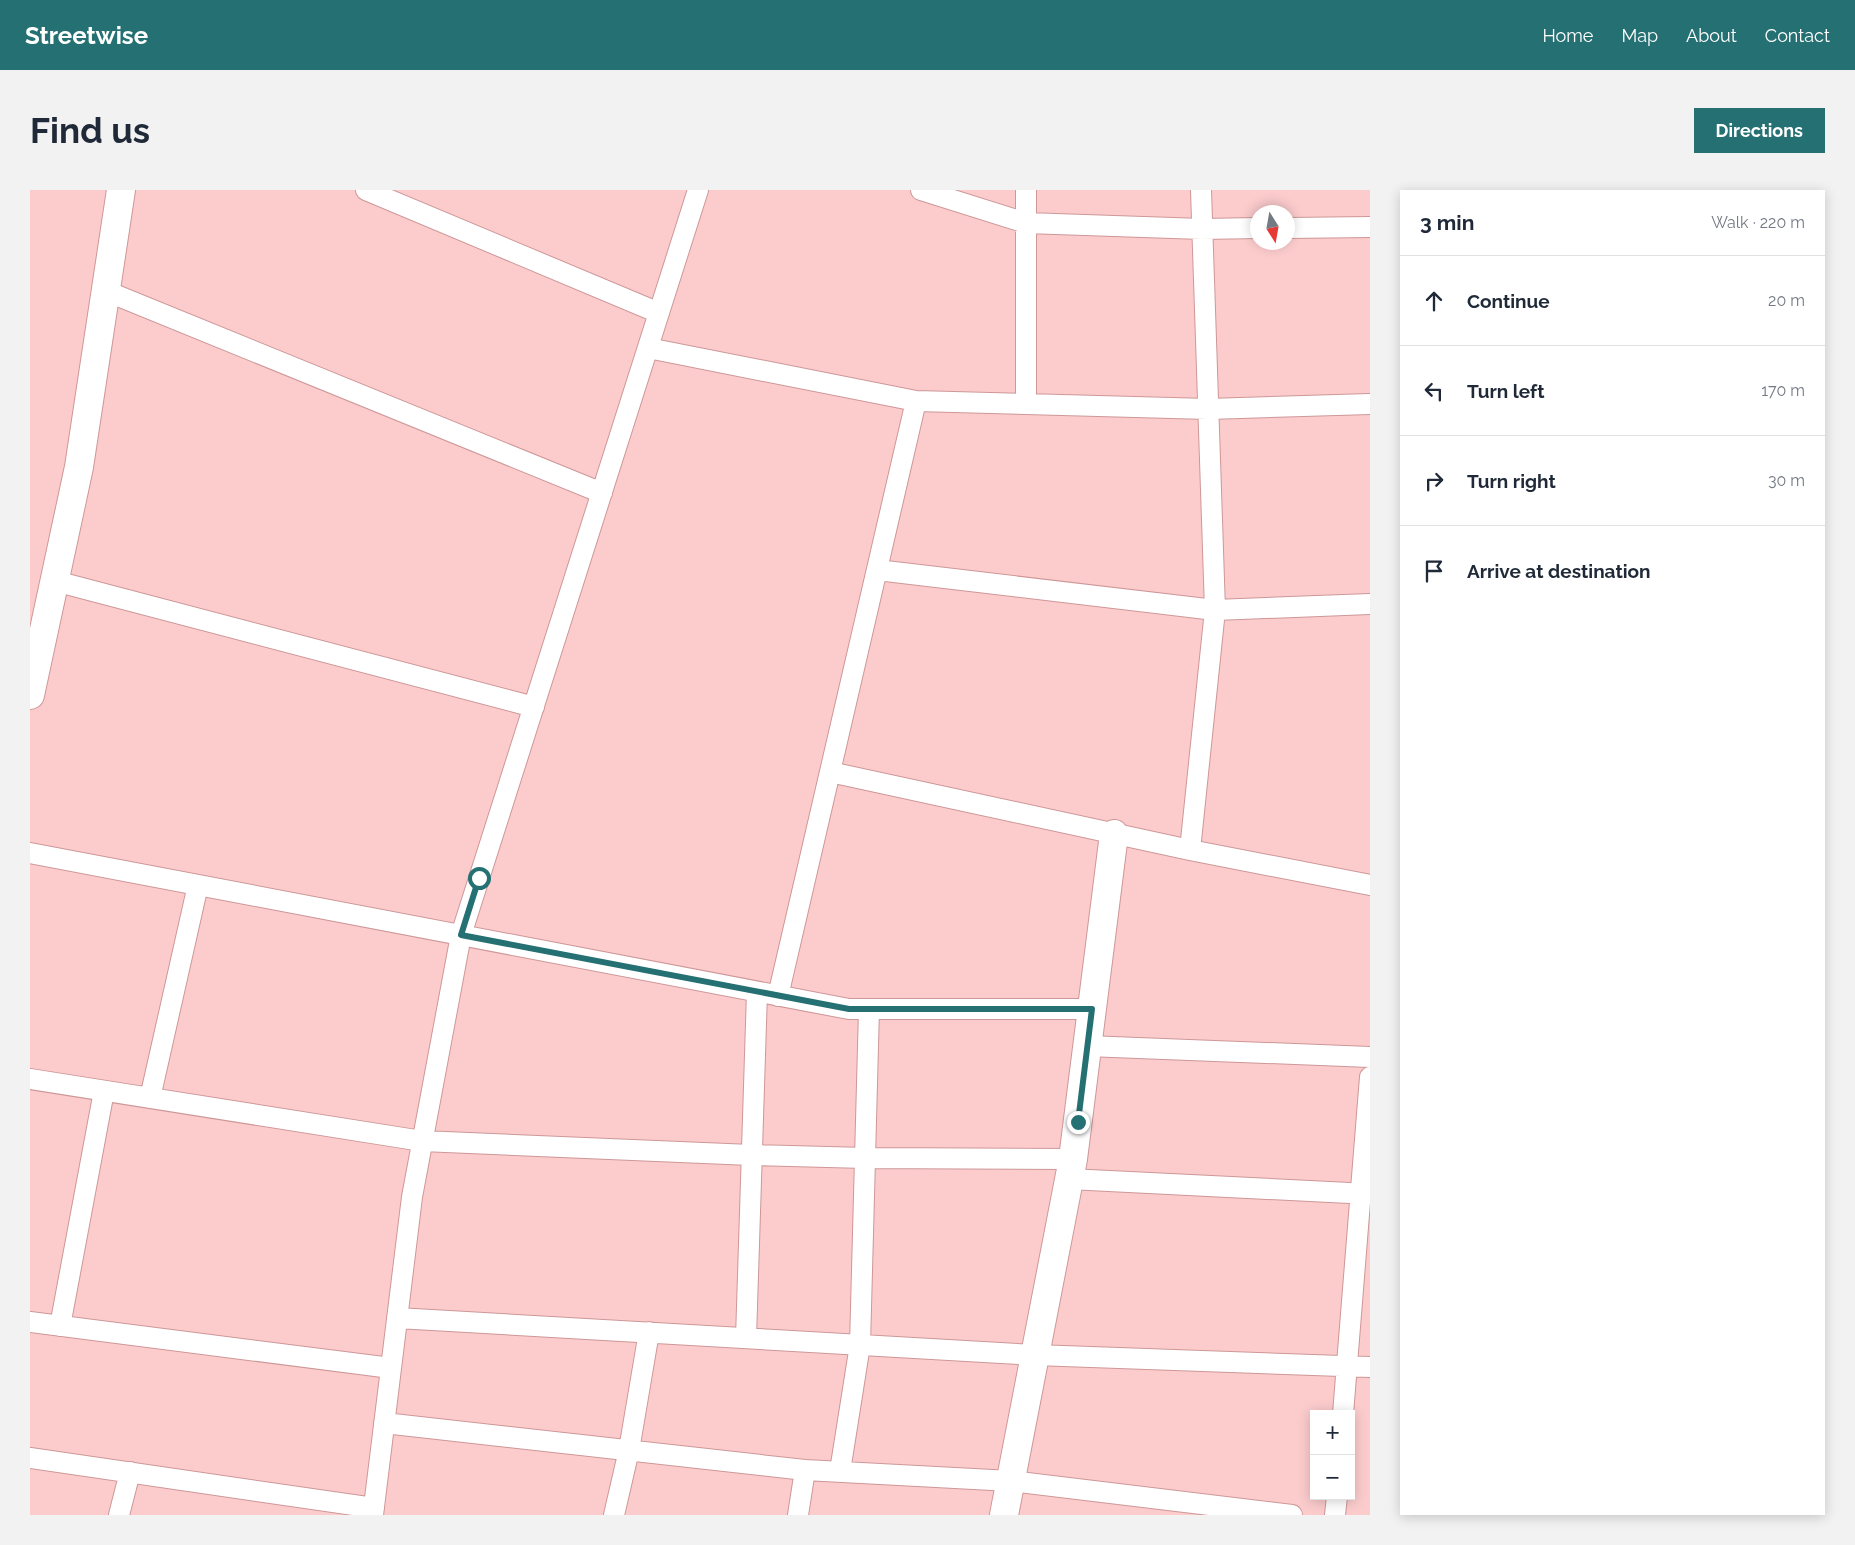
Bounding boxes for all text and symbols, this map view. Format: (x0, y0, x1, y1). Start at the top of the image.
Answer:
text: Streetwise (25, 21, 148, 50)
text: Home (1542, 25, 1593, 46)
text: Map (1621, 25, 1658, 46)
text: About (1686, 25, 1737, 46)
text: Contact (1765, 25, 1830, 46)
button: Directions (1694, 108, 1825, 153)
text: Find us (30, 110, 150, 151)
north arrow (1250, 205, 1295, 250)
text: 3 min (1420, 210, 1474, 235)
text: Walk · 220 m (1711, 213, 1805, 232)
icon: ahead (1420, 287, 1448, 315)
text: Continue (1467, 290, 1550, 312)
text: 20 m (1768, 291, 1805, 310)
icon: left (1420, 377, 1448, 405)
text: Turn left (1467, 380, 1544, 402)
text: 170 m (1761, 381, 1805, 400)
icon: right (1420, 467, 1448, 495)
text: Turn right (1467, 470, 1556, 492)
text: 30 m (1768, 471, 1805, 490)
icon: arrive (1420, 557, 1448, 585)
text: Arrive at destination (1467, 560, 1651, 582)
route start (468, 867, 491, 890)
route end (1067, 1111, 1090, 1134)
map controls (1310, 1410, 1355, 1500)
button: + (1310, 1410, 1355, 1455)
button: − (1310, 1455, 1355, 1500)

